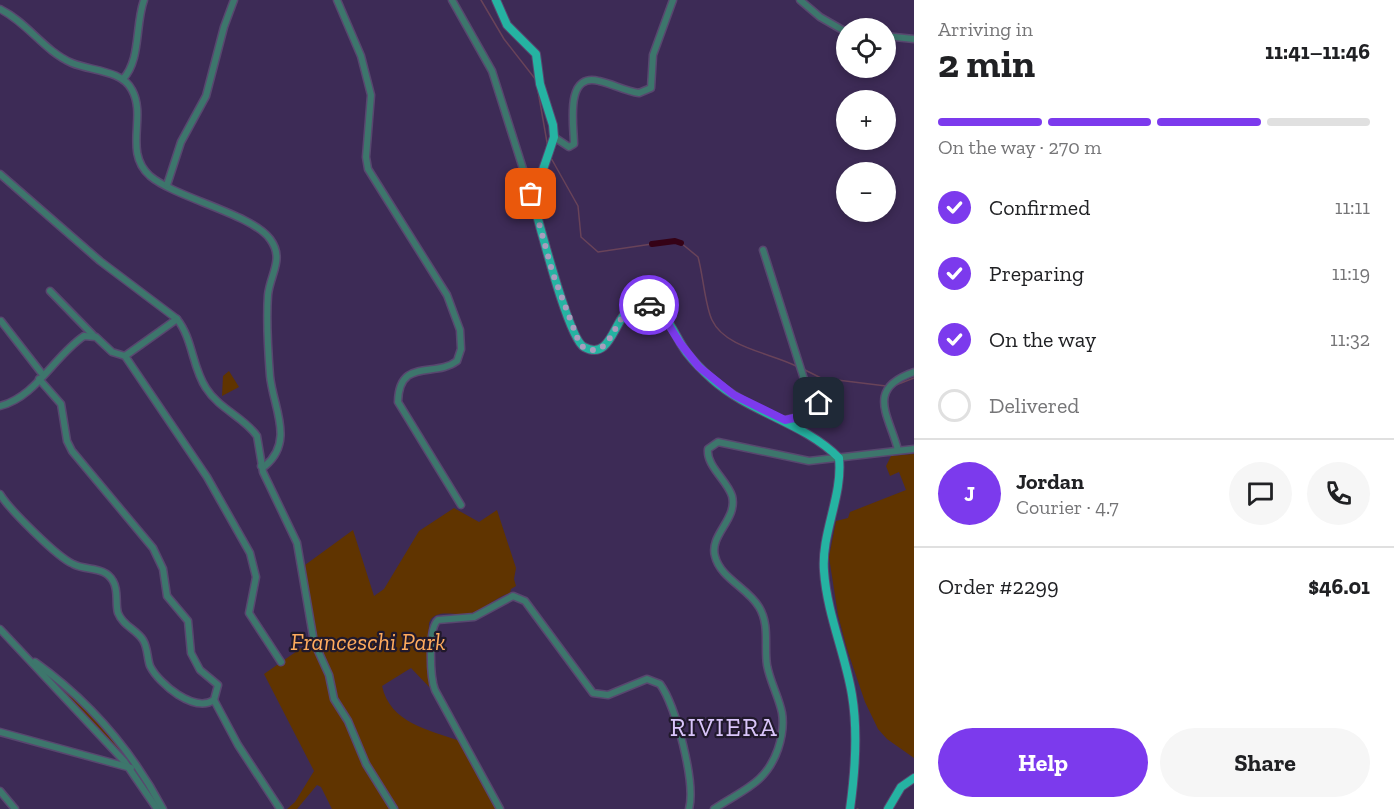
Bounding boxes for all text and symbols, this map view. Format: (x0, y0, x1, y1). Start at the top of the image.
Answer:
text: Arriving in (938, 17, 1033, 41)
map controls (836, 18, 896, 222)
button: locate (836, 18, 896, 78)
text: 11:41–11:46 (1265, 38, 1370, 65)
text: 2 min (938, 40, 1035, 87)
button: + (836, 90, 896, 150)
text: On the way · 270 m (938, 135, 1101, 159)
button: − (836, 162, 896, 222)
pin (505, 168, 556, 219)
icon: bag (514, 177, 547, 210)
icon: check (938, 191, 971, 224)
text: Confirmed (989, 194, 1090, 221)
text: 11:11 (1335, 195, 1370, 219)
icon: check (938, 257, 971, 290)
text: Preparing (989, 260, 1084, 287)
text: 11:19 (1332, 261, 1370, 285)
courier (619, 275, 679, 335)
icon: car (633, 289, 666, 322)
icon: check (938, 323, 971, 356)
text: On the way (989, 326, 1096, 353)
text: 11:32 (1330, 327, 1370, 351)
pin (793, 377, 844, 428)
icon: home (802, 386, 835, 419)
text: Delivered (989, 392, 1079, 419)
button: chat (1229, 462, 1292, 525)
button: phone (1307, 462, 1370, 525)
text: Jordan (1016, 468, 1084, 495)
text: J (964, 480, 975, 507)
text: Courier · 4.7 (1016, 495, 1119, 519)
text: Order #2299 (938, 573, 1059, 600)
text: $46.01 (1308, 573, 1370, 600)
park label: Franceschi Park (290, 627, 446, 656)
district label: RIVIERA (670, 711, 778, 743)
button: Help (938, 728, 1148, 797)
button: Share (1160, 728, 1370, 797)

